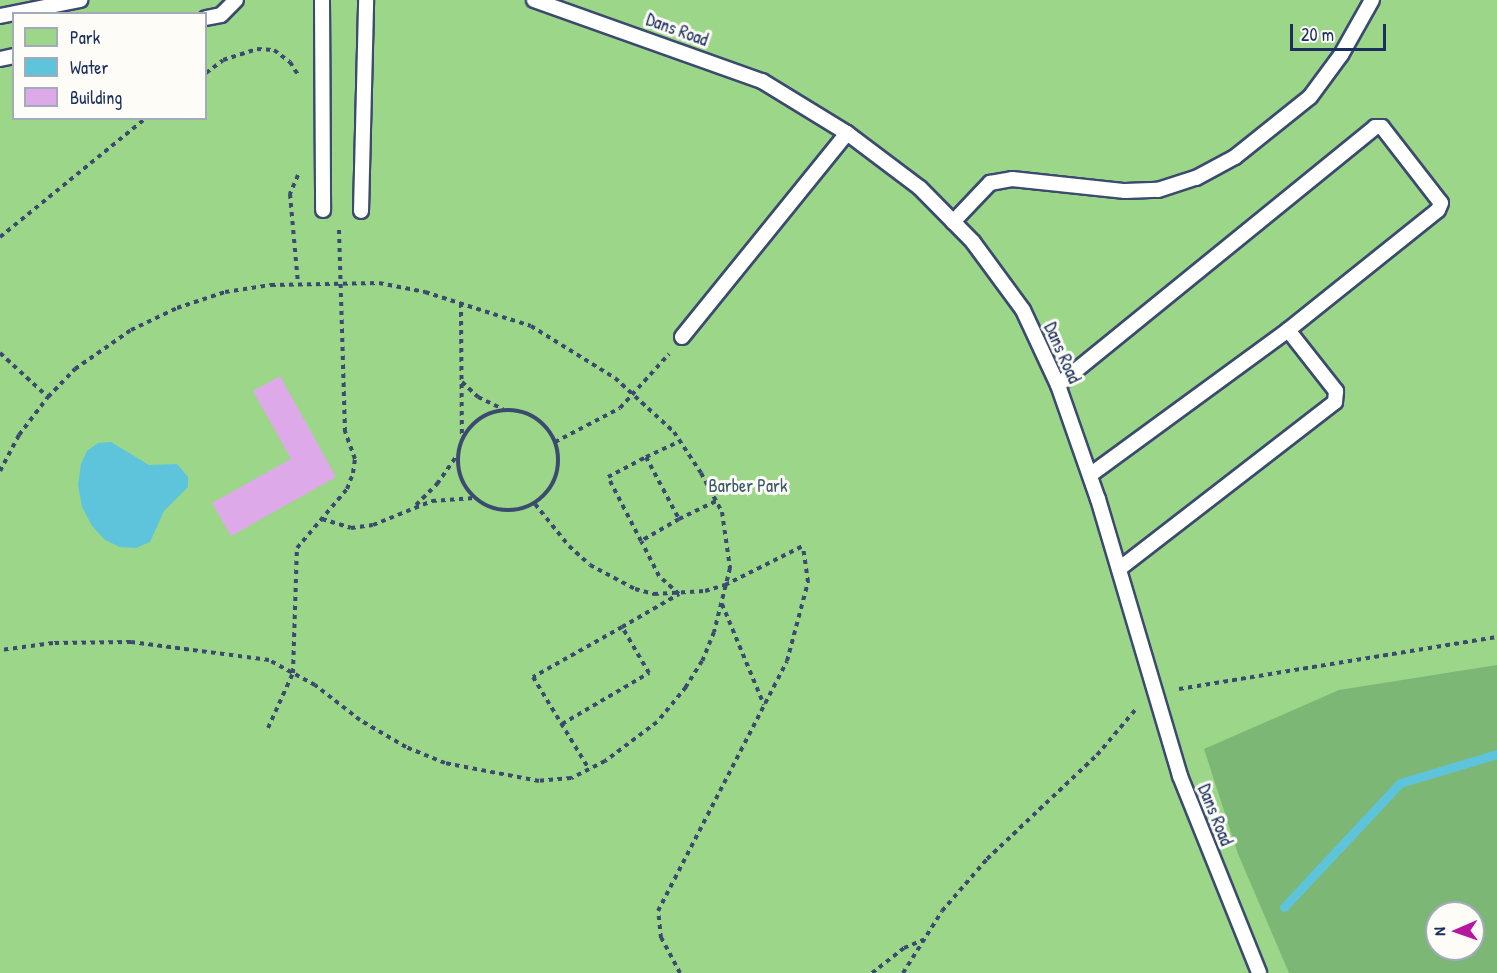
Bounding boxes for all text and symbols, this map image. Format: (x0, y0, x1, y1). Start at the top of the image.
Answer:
street label: Dans Road (643, 9, 711, 51)
legend (12, 12, 207, 120)
scale bar (1293, 12, 1389, 50)
text: 20 m (1301, 22, 1334, 47)
text: Park (70, 25, 100, 50)
text: Water (70, 55, 108, 80)
text: Building (70, 85, 122, 110)
street label: Dans Road (1039, 319, 1085, 387)
park label: Barber Park (709, 475, 787, 497)
street label: Dans Road (1193, 781, 1237, 849)
north arrow (1425, 901, 1485, 961)
text: N (1428, 927, 1450, 936)

